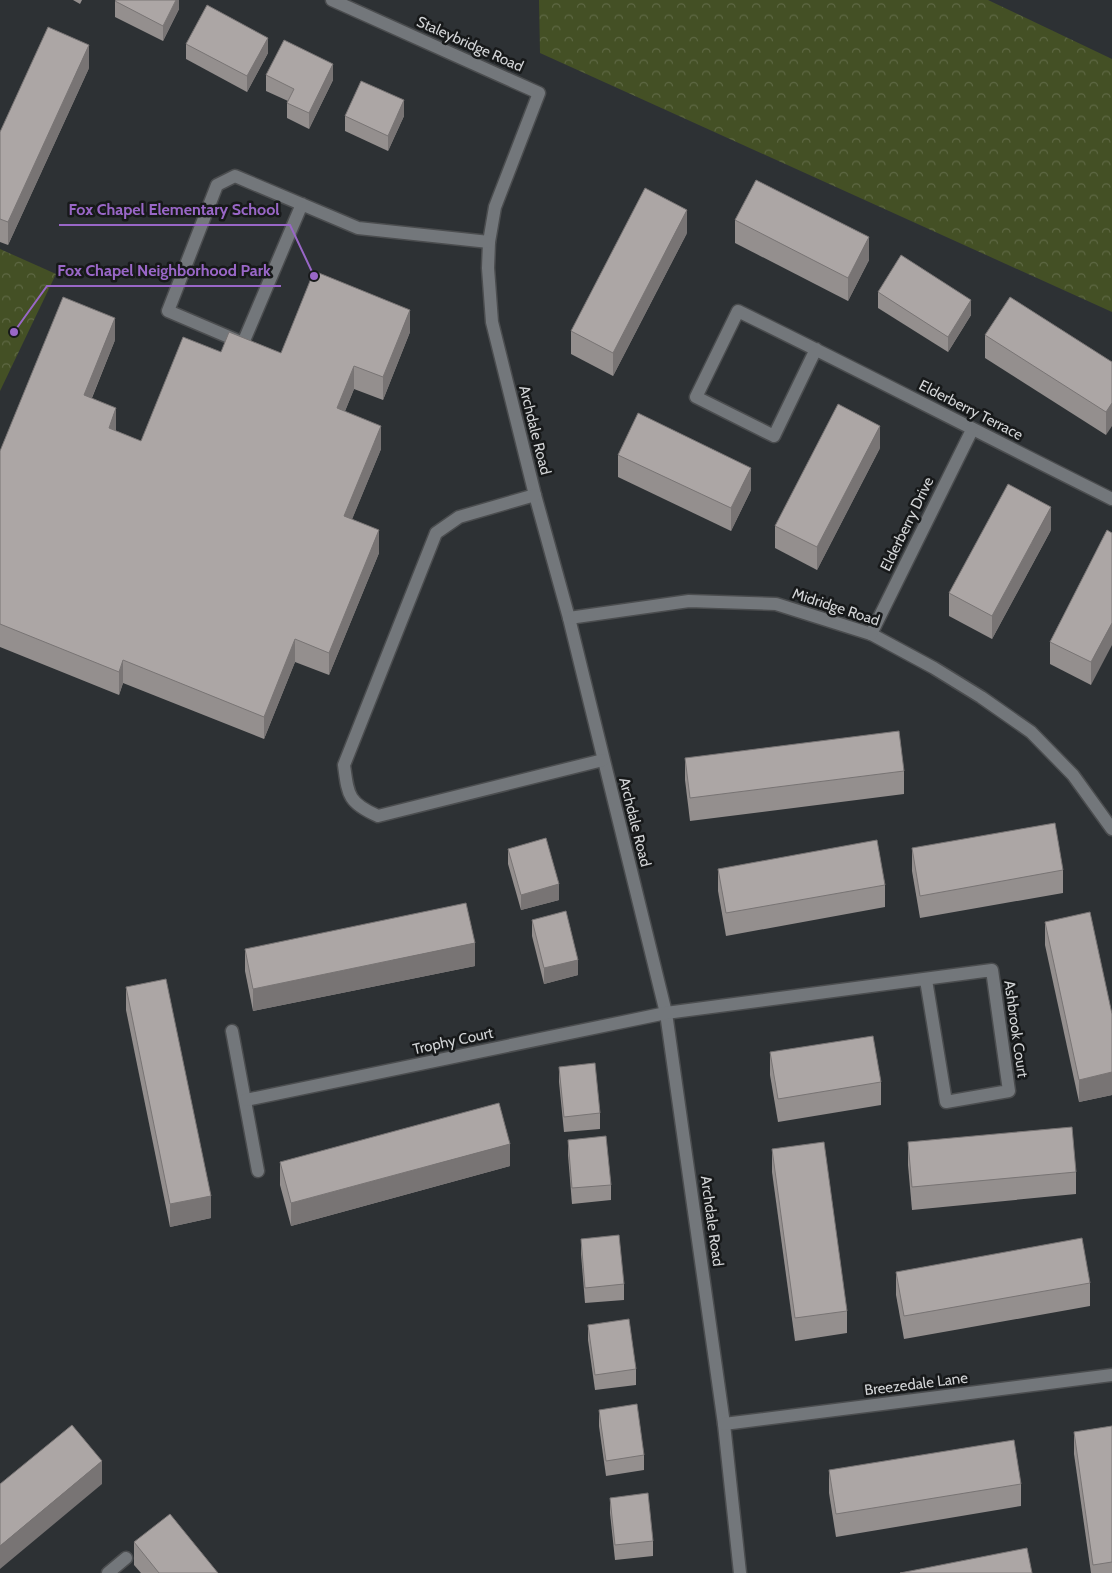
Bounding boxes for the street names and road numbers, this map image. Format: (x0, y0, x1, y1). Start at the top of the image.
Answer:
street label: Staleybridge Road (414, 12, 526, 76)
street label: Elderberry Terrace (916, 376, 1026, 444)
street label: Archdale Road (515, 384, 555, 476)
street label: Elderberry Drive (876, 474, 938, 574)
street label: Midridge Road (790, 584, 882, 630)
street label: Archdale Road (615, 776, 655, 868)
street label: Ashbrook Court (1000, 979, 1032, 1079)
street label: Trophy Court (411, 1024, 495, 1058)
street label: Archdale Road (697, 1175, 727, 1267)
street label: Breezedale Lane (863, 1369, 969, 1399)

